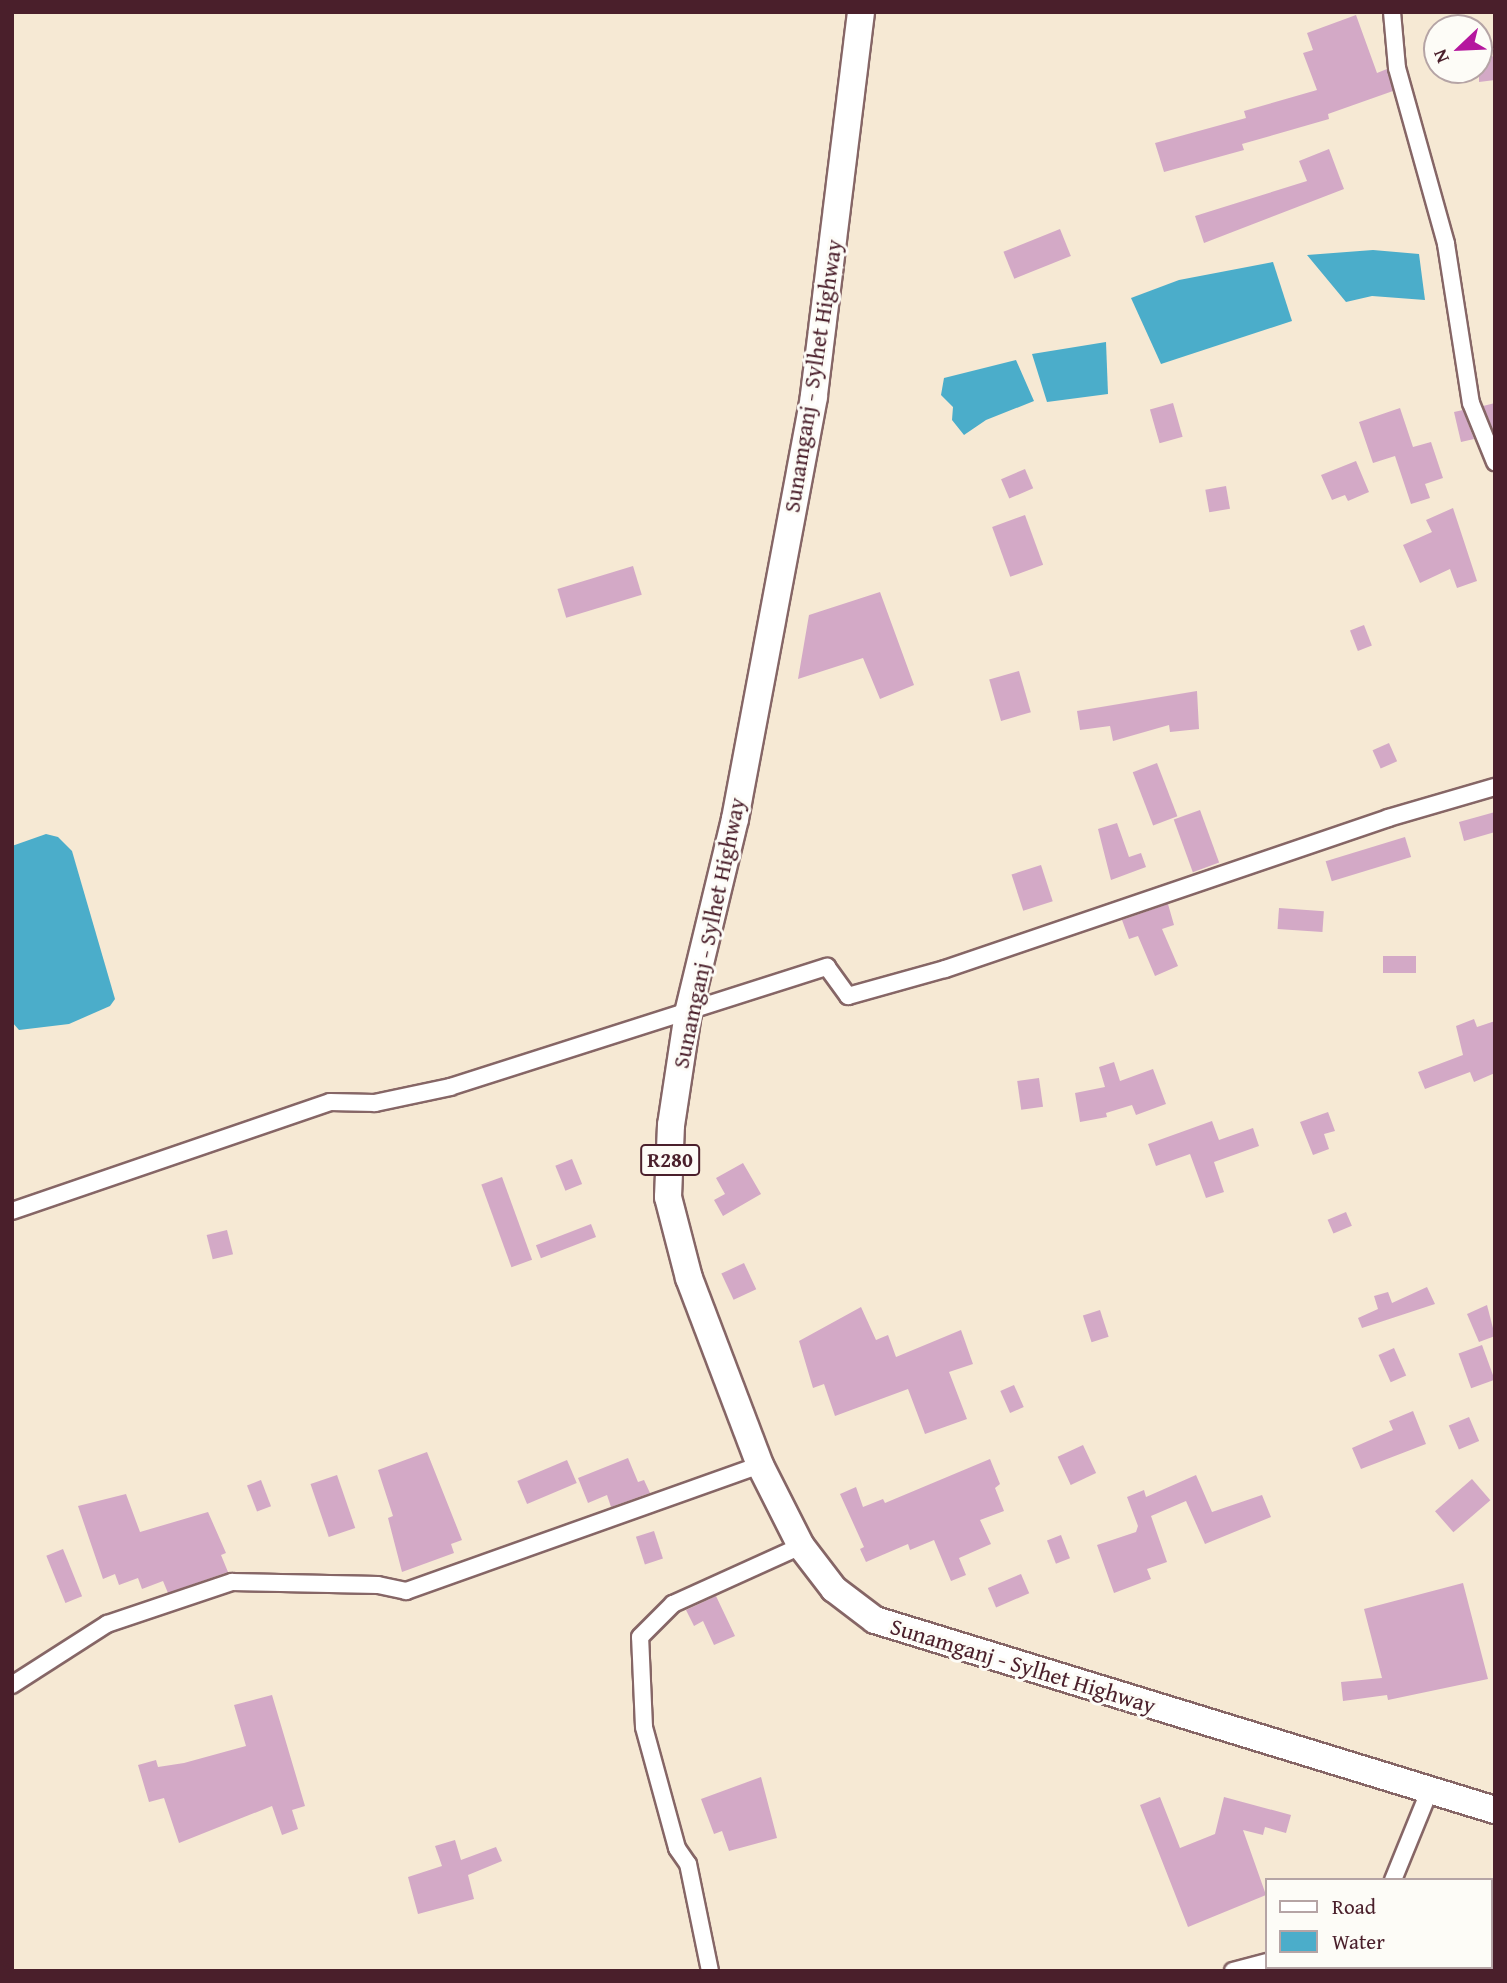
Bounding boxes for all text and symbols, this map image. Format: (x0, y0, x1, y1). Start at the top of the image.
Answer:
north arrow (1423, 14, 1493, 84)
text: N (1425, 45, 1456, 68)
street label: Sunamganj - Sylhet Highway (778, 237, 848, 515)
street label: Sunamganj - Sylhet Highway (667, 795, 751, 1071)
road number: R280 (638, 1142, 702, 1178)
street label: Sunamganj - Sylhet Highway (887, 1612, 1159, 1720)
legend (1266, 1878, 1493, 1969)
text: Road (1332, 1891, 1376, 1922)
text: Water (1332, 1926, 1385, 1957)

